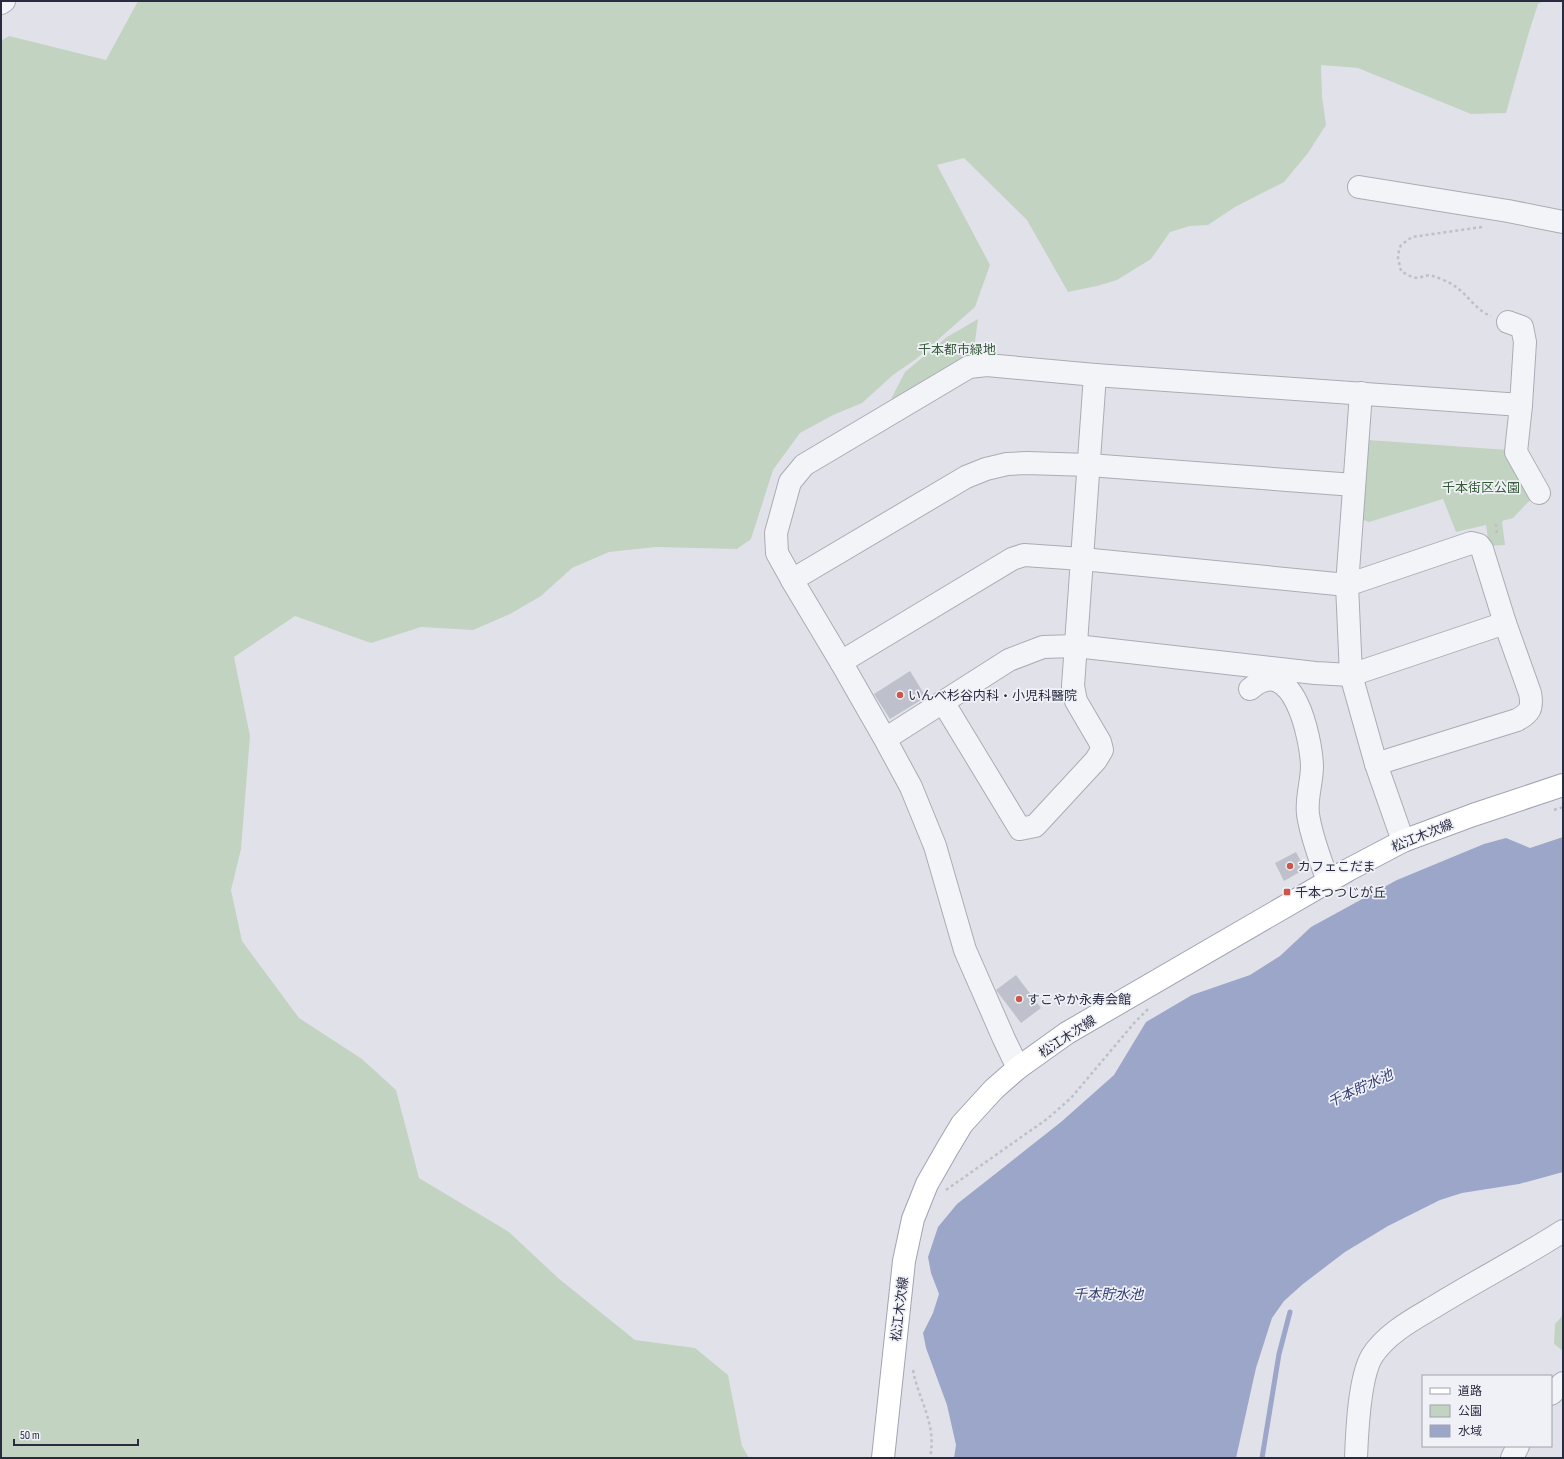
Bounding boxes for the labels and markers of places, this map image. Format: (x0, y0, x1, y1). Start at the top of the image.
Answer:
place label: いんべ杉谷内科・小児科醫院 (908, 688, 1077, 704)
marker: いんべ杉谷内科・小児科醫院 (895, 690, 905, 700)
place label: カフェこだま (1298, 859, 1376, 875)
marker: カフェこだま (1285, 861, 1295, 871)
place label: 千本つつじが丘 (1295, 885, 1386, 901)
marker: 千本つつじが丘 (1282, 887, 1292, 897)
place label: すこやか永寿会館 (1027, 992, 1131, 1008)
marker: すこやか永寿会館 (1014, 994, 1024, 1004)

